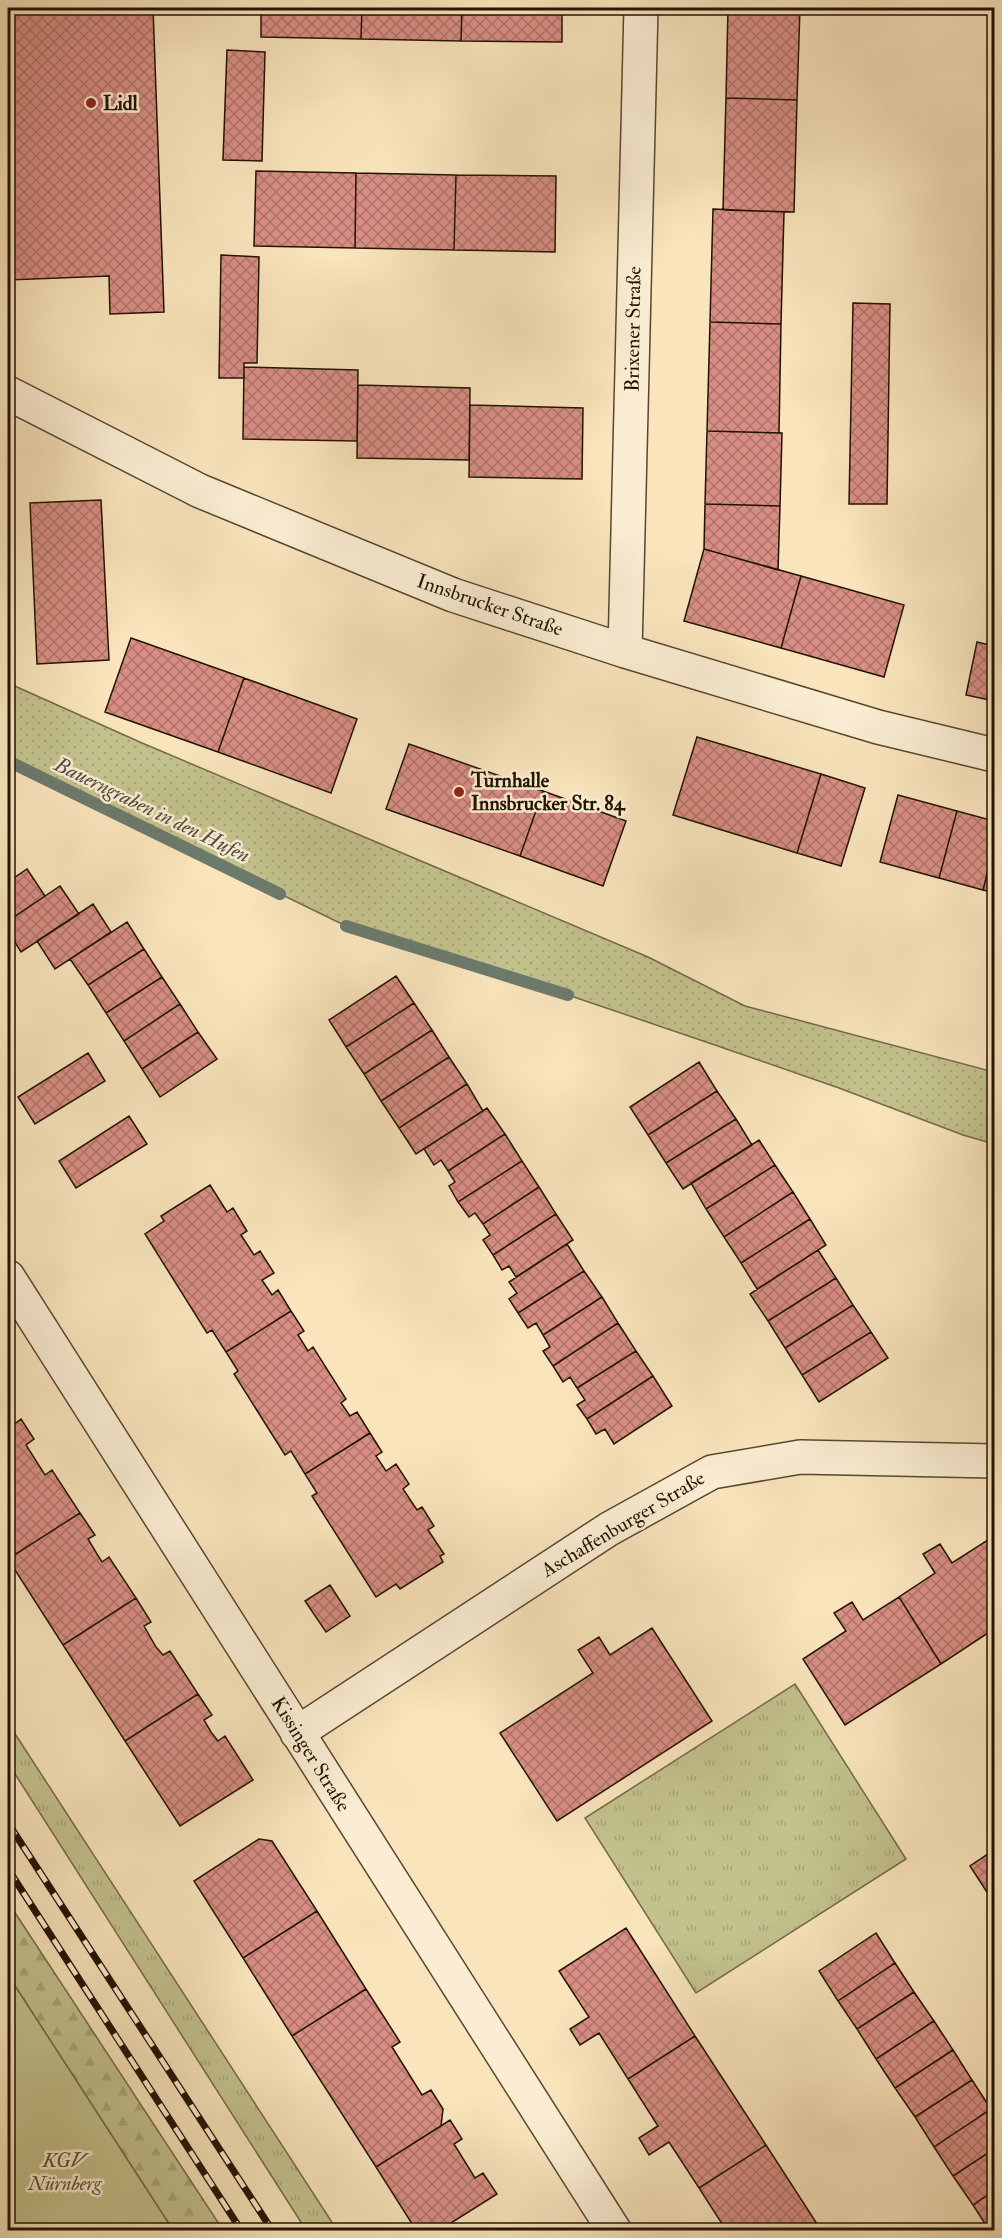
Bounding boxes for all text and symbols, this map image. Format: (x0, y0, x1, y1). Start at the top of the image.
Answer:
place label: Lidl (103, 91, 139, 116)
marker: Lidl (84, 96, 98, 110)
street label: Brixener Straße (619, 266, 647, 392)
street label: Innsbrucker Straße (414, 568, 566, 642)
water label: Bauerngraben in den Hufen (49, 751, 254, 869)
place label: Turnhalle Innsbrucker Str. 84 (470, 768, 626, 816)
marker: Turnhalle Innsbrucker Str. 84 (452, 785, 466, 799)
street label: Aschaffenburger Straße (536, 1465, 709, 1583)
street label: Kissinger Straße (266, 1692, 356, 1816)
park label: KGV Nürnberg (28, 2148, 103, 2196)

